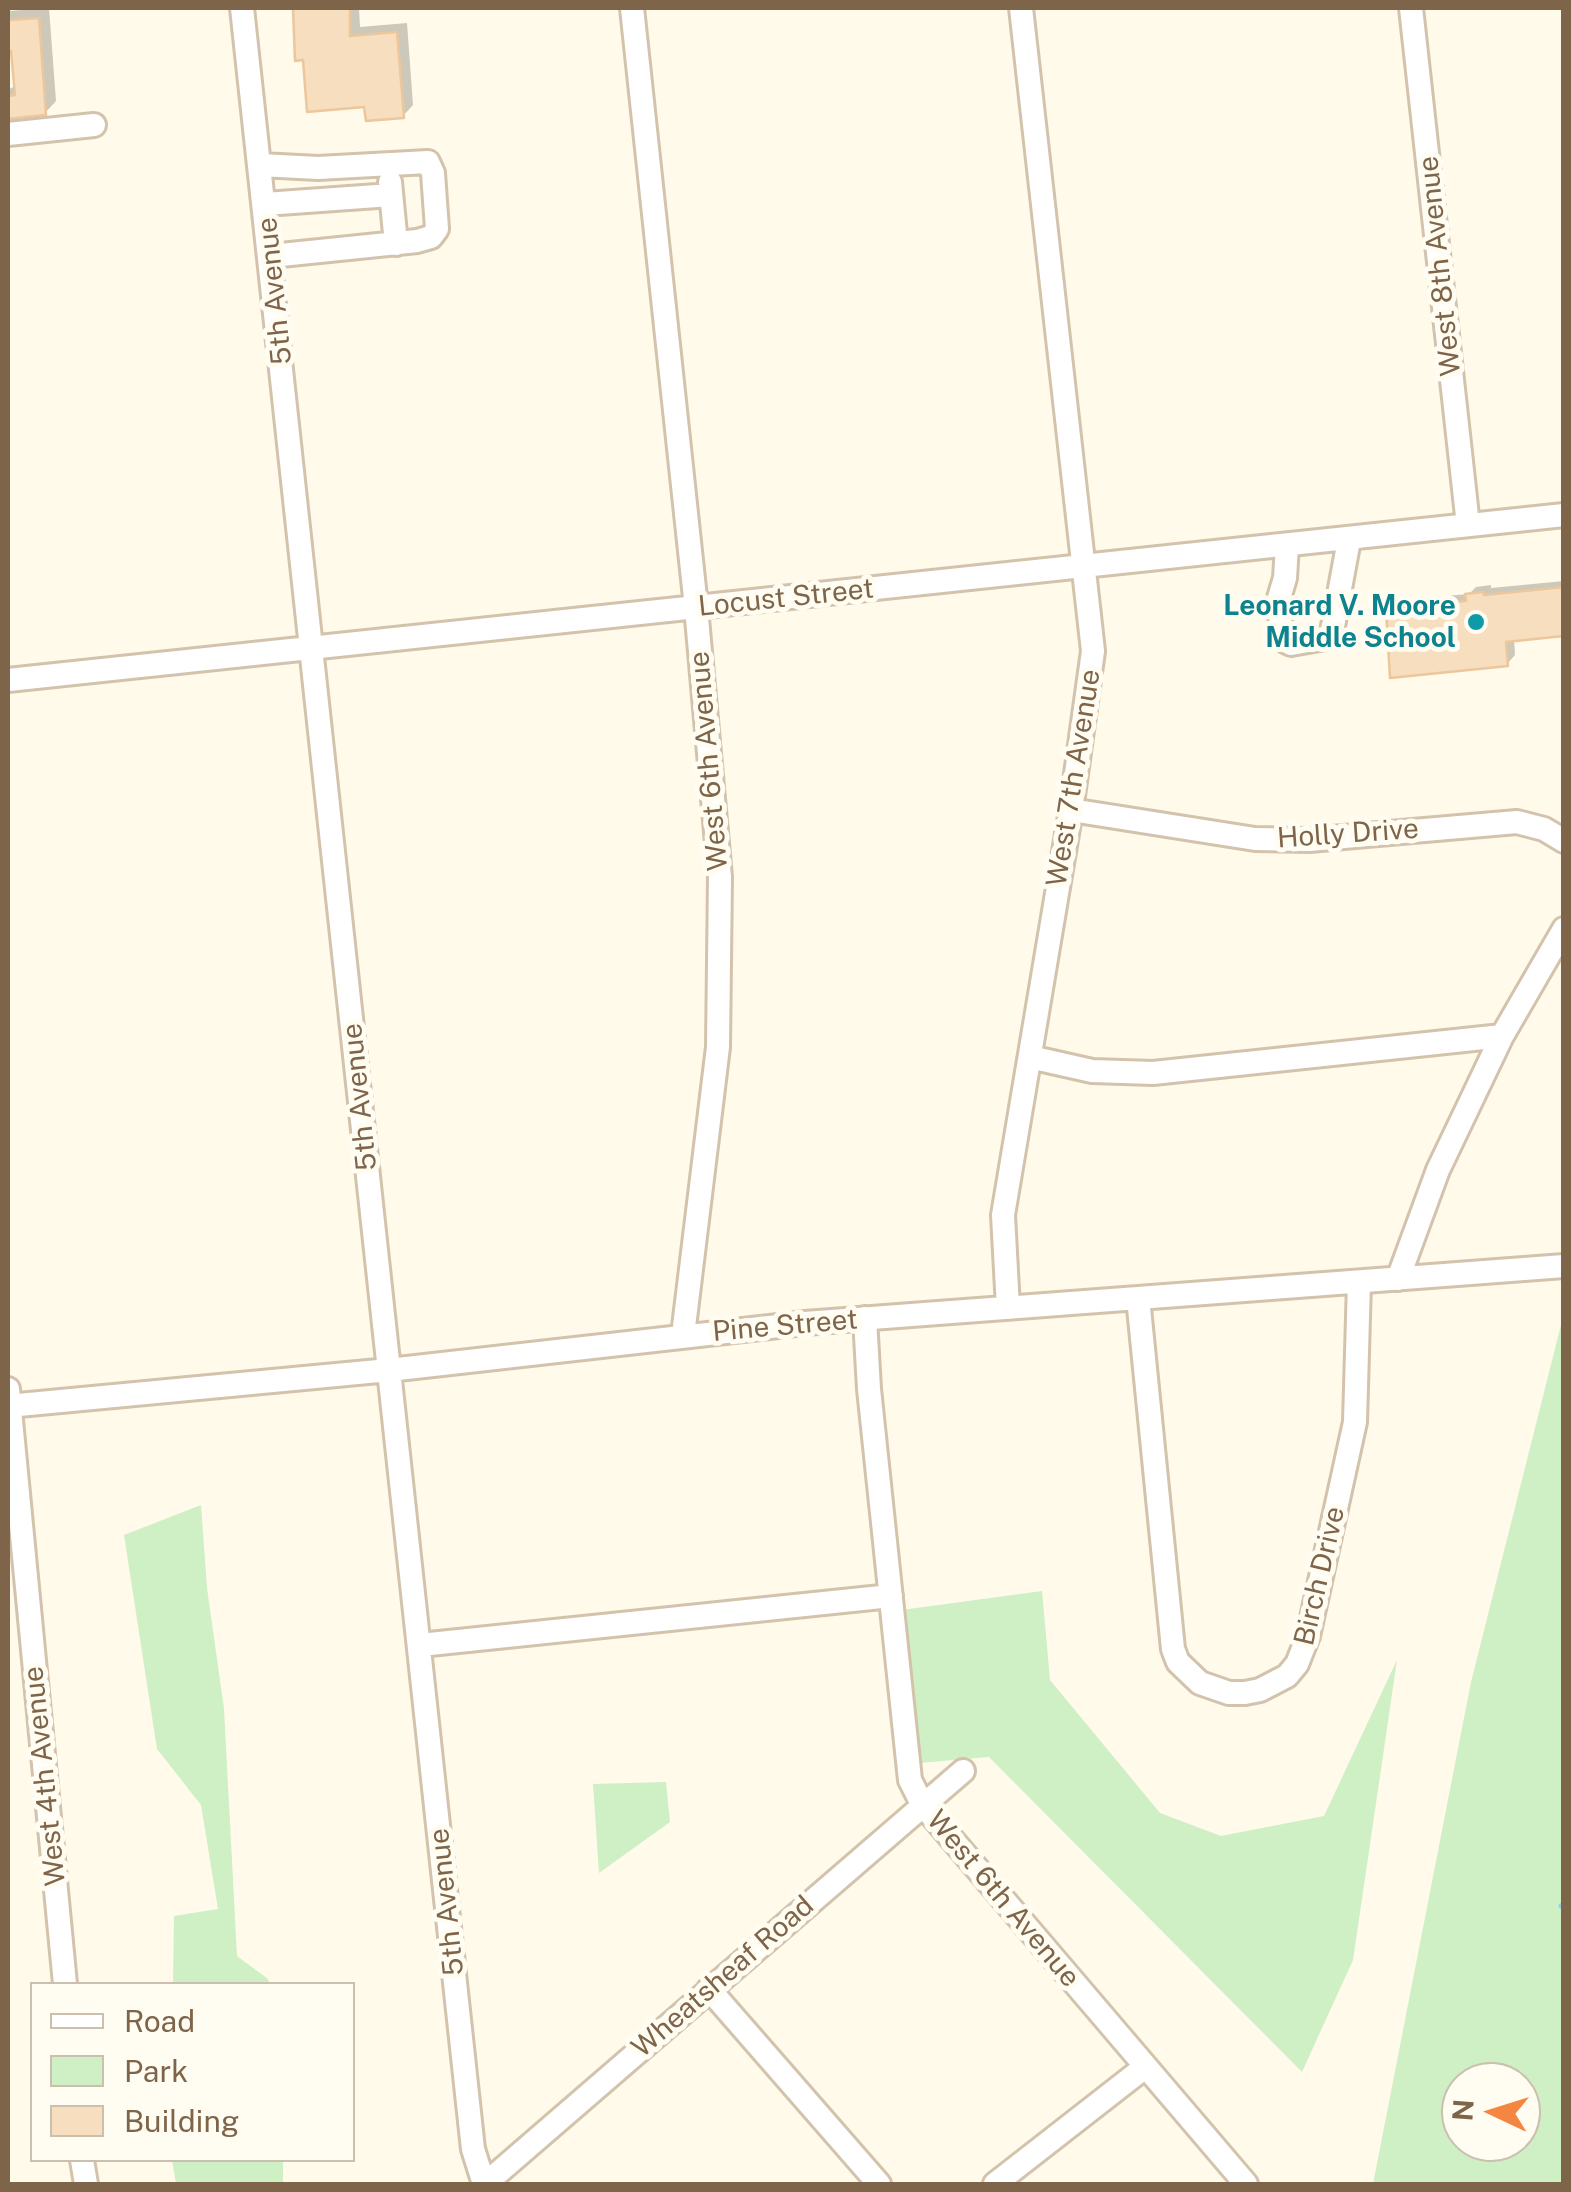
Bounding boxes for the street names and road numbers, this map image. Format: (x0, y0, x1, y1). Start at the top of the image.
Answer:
street label: West 8th Avenue (1412, 154, 1468, 378)
street label: 5th Avenue (251, 216, 299, 366)
street label: Locust Street (697, 572, 875, 624)
street label: West 6th Avenue (683, 650, 735, 872)
street label: West 7th Avenue (1040, 667, 1108, 889)
street label: Holly Drive (1276, 812, 1420, 856)
street label: 5th Avenue (336, 1022, 384, 1172)
street label: Pine Street (711, 1303, 859, 1349)
street label: Birch Drive (1288, 1503, 1352, 1649)
street label: West 4th Avenue (17, 1665, 73, 1887)
street label: West 6th Avenue (919, 1804, 1087, 1994)
street label: 5th Avenue (423, 1827, 471, 1977)
street label: Wheatsheaf Road (625, 1889, 821, 2065)

